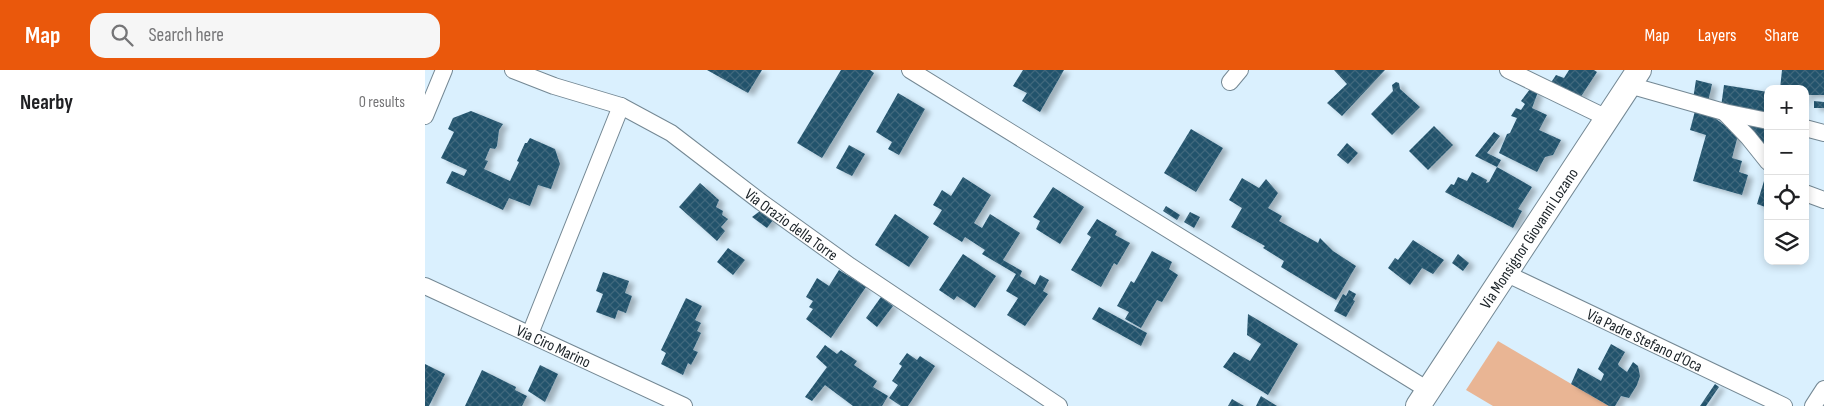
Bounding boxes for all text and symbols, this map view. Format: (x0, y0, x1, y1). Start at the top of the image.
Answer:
search box (90, 13, 440, 58)
text: Map (25, 21, 60, 50)
icon: search (108, 21, 136, 49)
text: Search here (148, 24, 224, 47)
text: Map (1645, 25, 1670, 46)
text: Layers (1698, 25, 1737, 46)
text: Share (1765, 25, 1799, 46)
map controls (1764, 85, 1809, 265)
button: + (1764, 85, 1809, 130)
text: Nearby (20, 90, 73, 115)
text: 0 results (359, 93, 405, 112)
button: − (1764, 130, 1809, 175)
street label: Via Monsignor Giovanni Lozano (1477, 165, 1583, 313)
button: locate (1764, 175, 1809, 220)
street label: Via Orazio della Torre (740, 185, 841, 265)
button: layers (1764, 220, 1809, 265)
street label: Via Padre Stefano d'Oca (1583, 305, 1705, 377)
street label: Via Ciro Marino (513, 322, 593, 372)

